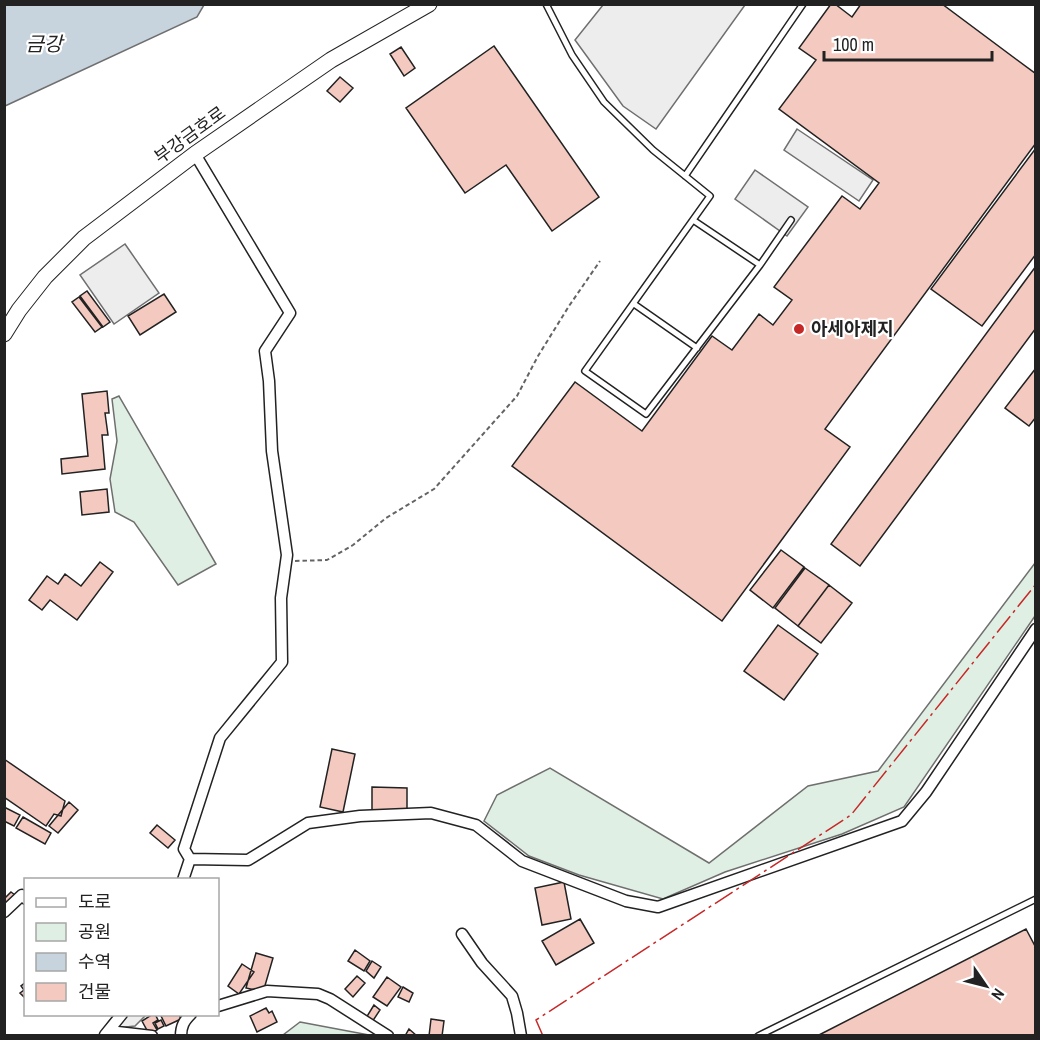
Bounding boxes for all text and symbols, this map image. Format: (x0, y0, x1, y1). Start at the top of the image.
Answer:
scale bar (824, 24, 992, 62)
water label: 금강 (26, 30, 65, 57)
text: 100 m (833, 32, 874, 57)
street label: 부강금호로 (149, 100, 231, 169)
place label: 아세아제지 (811, 316, 894, 341)
marker: 아세아제지 (792, 322, 806, 336)
legend (24, 878, 219, 1016)
text: 도로 (78, 889, 111, 914)
text: 공원 (78, 919, 111, 944)
text: 수역 (78, 949, 111, 974)
north arrow (956, 956, 1016, 1016)
text: 건물 (78, 979, 111, 1004)
text: N (987, 984, 1010, 1005)

